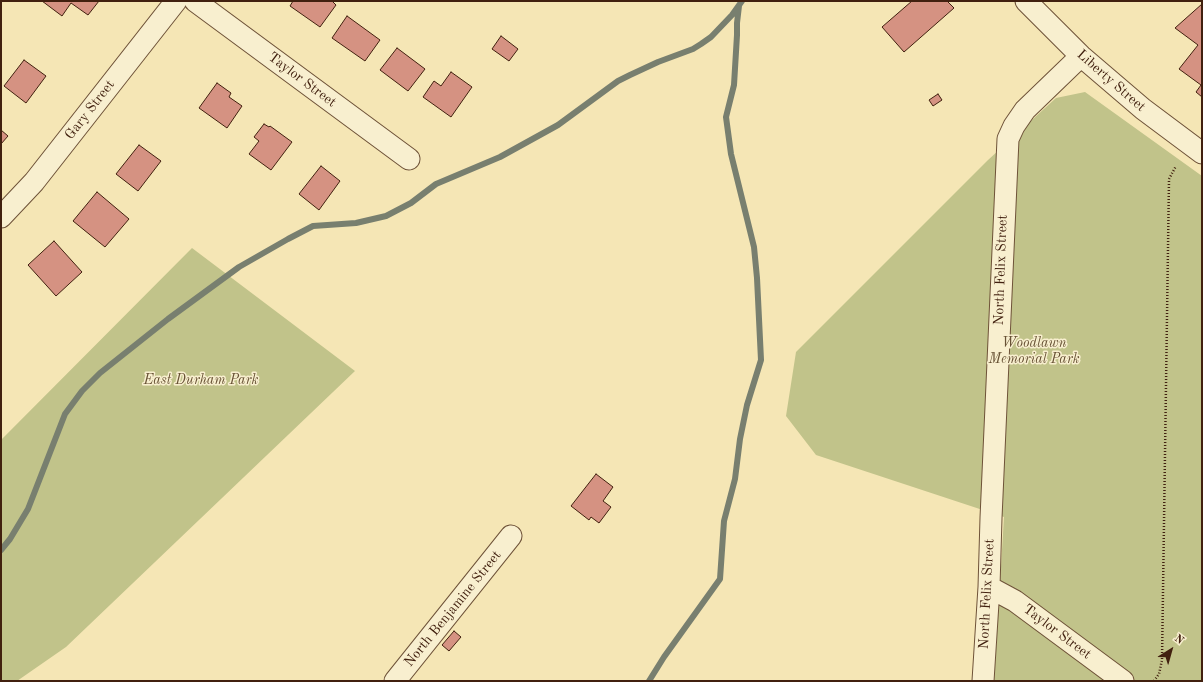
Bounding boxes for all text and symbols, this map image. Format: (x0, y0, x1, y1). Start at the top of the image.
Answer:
street label: Liberty Street (1073, 46, 1149, 116)
street label: Taylor Street (265, 49, 339, 111)
street label: Gary Street (61, 77, 119, 143)
street label: North Felix Street (991, 214, 1011, 326)
park label: Woodlawn Memorial Park (988, 335, 1080, 368)
park label: East Durham Park (144, 372, 258, 388)
street label: North Felix Street (976, 538, 998, 650)
street label: North Benjamine Street (401, 547, 505, 671)
street label: Taylor Street (1020, 601, 1094, 663)
north arrow (1151, 630, 1191, 670)
text: N (1172, 633, 1185, 647)

